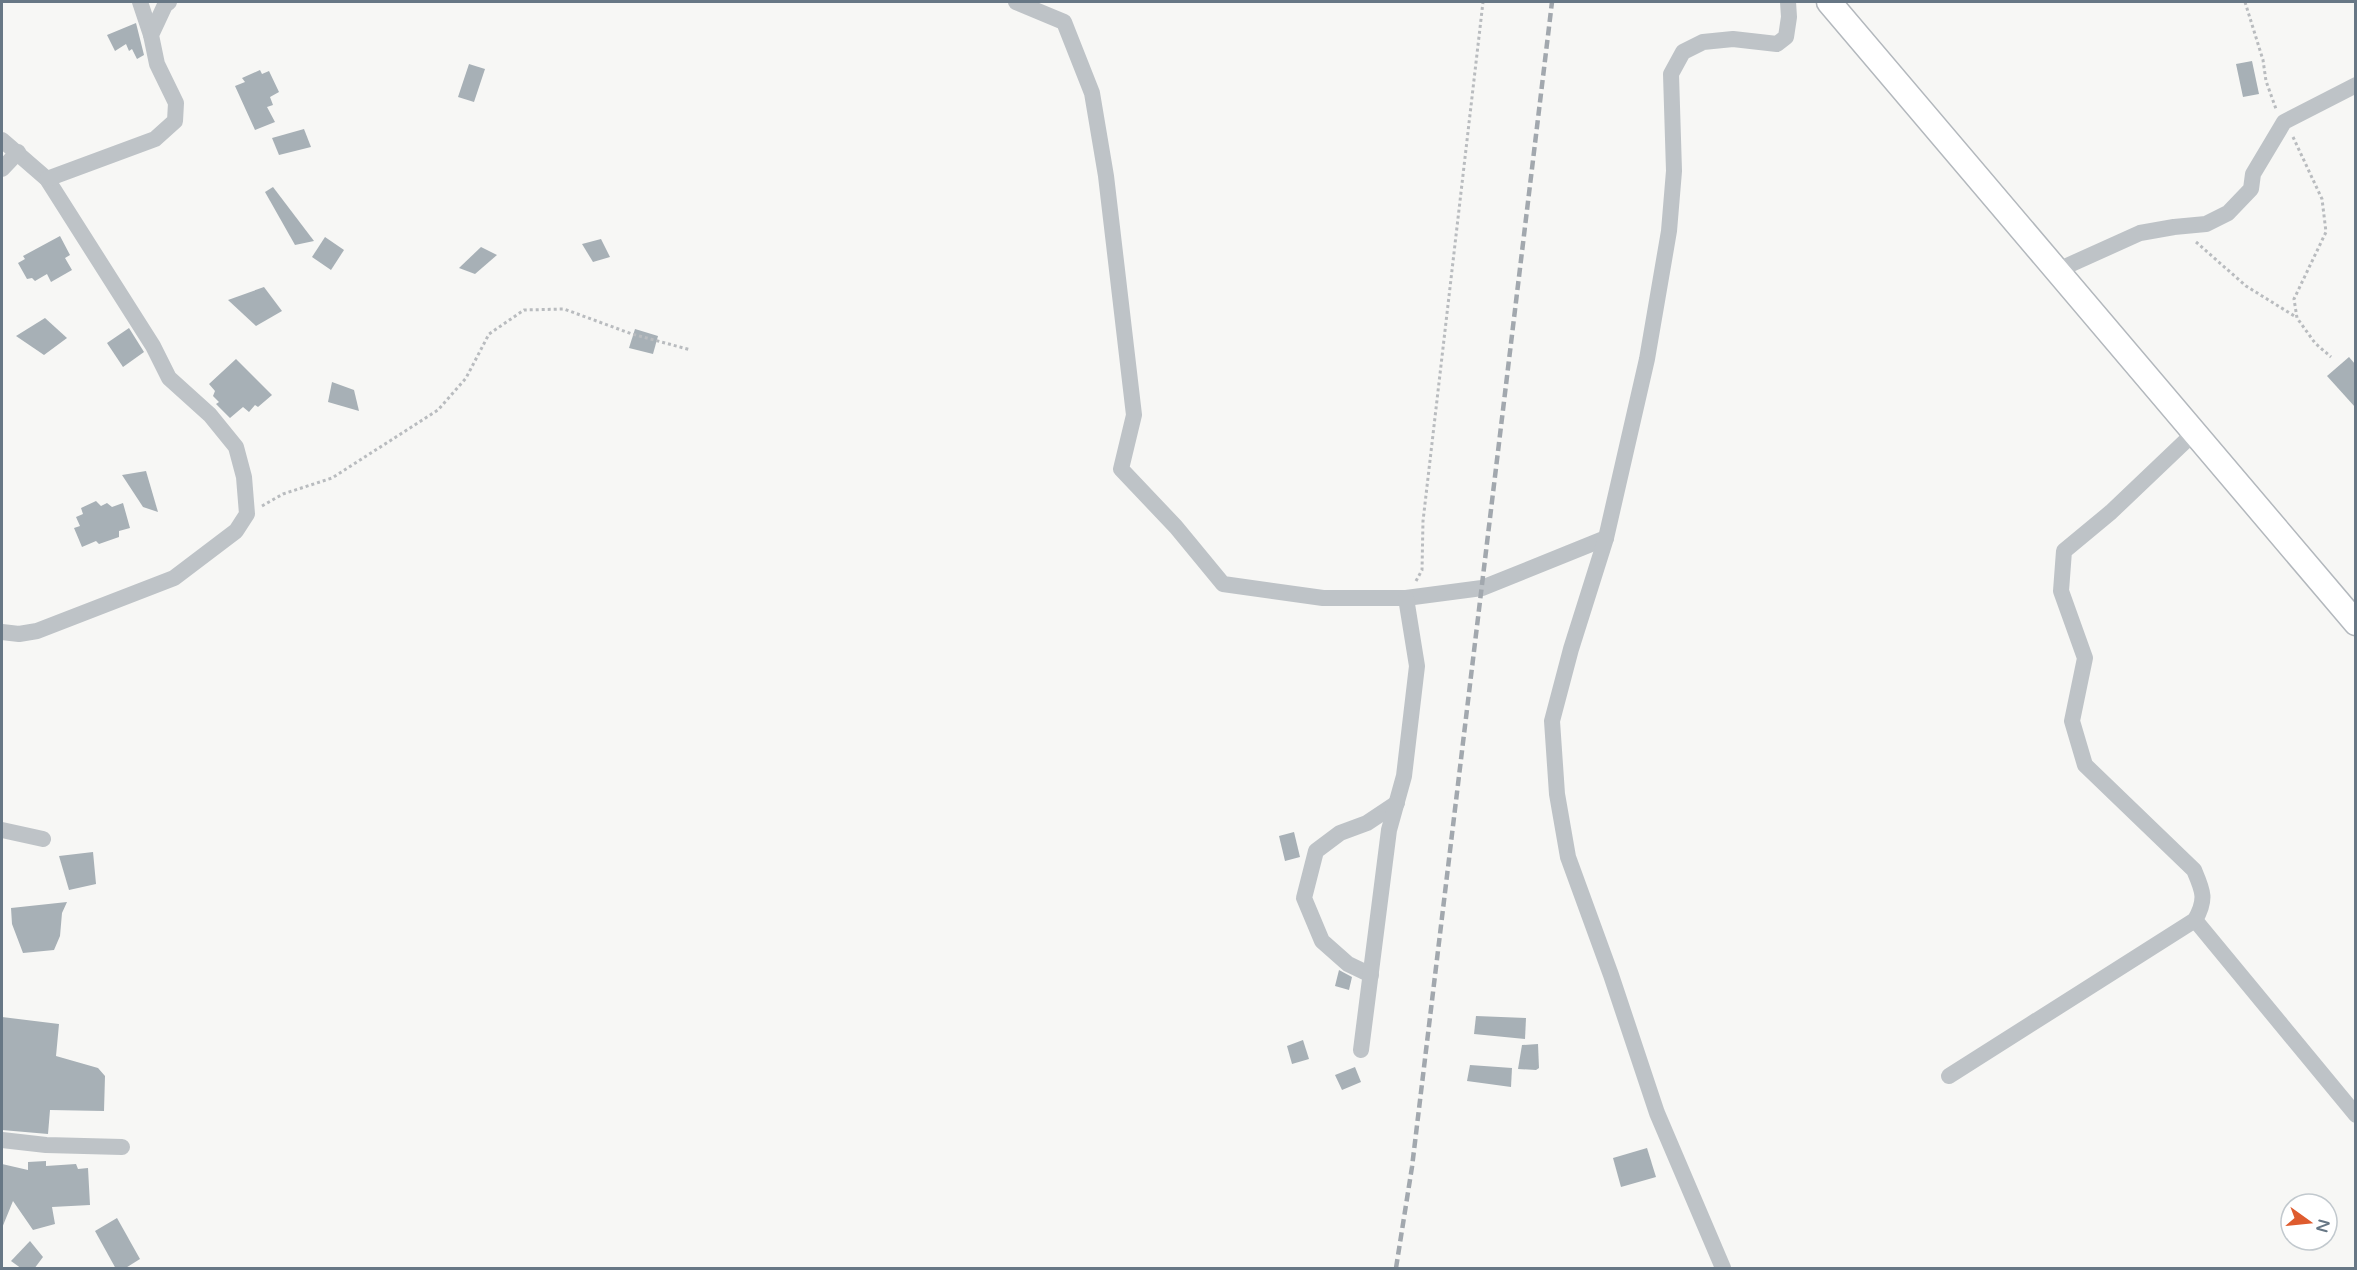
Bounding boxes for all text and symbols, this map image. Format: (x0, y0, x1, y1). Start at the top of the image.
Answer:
north arrow (2279, 1192, 2339, 1252)
text: N (2311, 1217, 2334, 1234)

